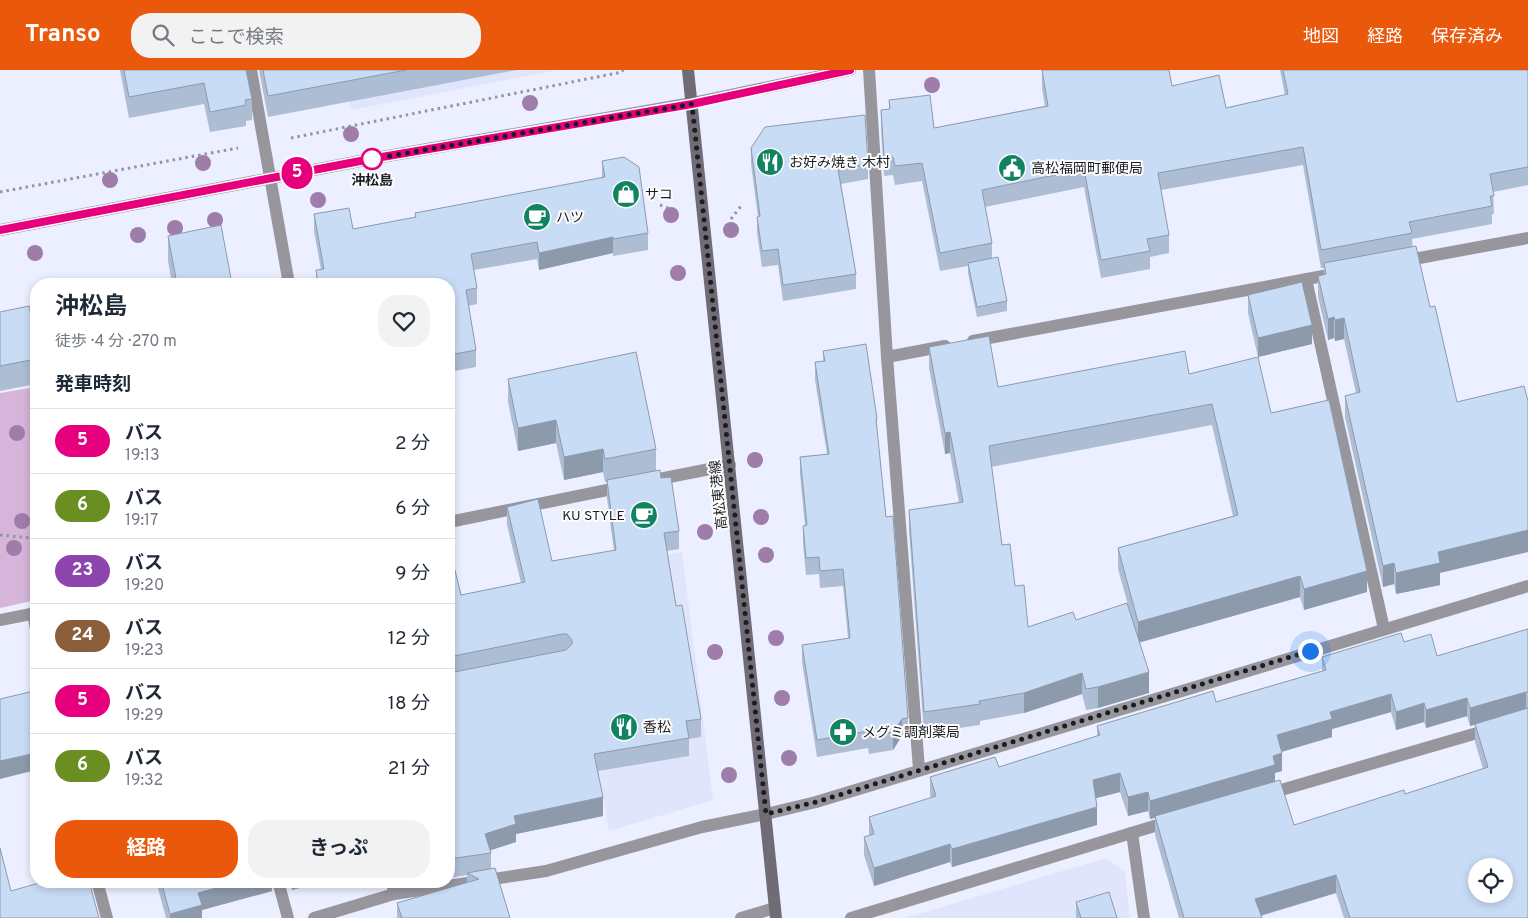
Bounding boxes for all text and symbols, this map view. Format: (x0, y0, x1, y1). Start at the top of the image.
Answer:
search box (131, 13, 481, 58)
text: Transo (25, 20, 101, 50)
icon: search (149, 21, 177, 49)
text: ここで検索 (189, 26, 284, 50)
text: 地図 (1303, 26, 1339, 49)
text: 経路 (1367, 26, 1403, 49)
text: 保存済み (1431, 26, 1503, 49)
restaurant icon: お好み焼き 木村 (755, 147, 785, 177)
marker: 沖松島 (361, 148, 383, 170)
public building icon: 高松福岡町郵便局 (997, 153, 1027, 183)
place label: お好み焼き 木村 (789, 154, 890, 172)
line badge: 5 (281, 157, 313, 189)
text: 5 (292, 161, 303, 184)
place label: 高松福岡町郵便局 (1031, 161, 1143, 178)
place label: 沖松島 (351, 172, 393, 190)
shop icon: サコ (611, 179, 641, 209)
place label: サコ (645, 187, 673, 204)
cafe icon: ハツ (522, 202, 552, 232)
place label: ハツ (556, 210, 584, 227)
text: 沖松島 (55, 293, 127, 323)
button: heart (378, 295, 430, 347)
text: 徒歩 · 4 分 · 270 m (55, 332, 177, 352)
text: 発車時刻 (55, 373, 131, 397)
text: バス (125, 422, 163, 446)
text: 5 (77, 429, 88, 452)
text: 2 分 (395, 432, 430, 456)
text: 19:13 (125, 446, 160, 466)
street label: 高松東港線 (707, 459, 732, 531)
text: バス (125, 487, 163, 511)
text: 6 (77, 494, 88, 517)
text: 6 分 (395, 497, 430, 521)
cafe icon: KU STYLE (629, 500, 659, 530)
place label: KU STYLE (562, 508, 625, 525)
text: 19:17 (125, 511, 158, 531)
text: バス (125, 552, 163, 576)
text: 23 (72, 559, 93, 582)
text: 9 分 (395, 562, 430, 586)
text: 19:20 (125, 576, 164, 596)
text: バス (125, 617, 163, 641)
text: 24 (71, 624, 94, 647)
text: 12 分 (388, 627, 430, 651)
your location (1298, 639, 1323, 664)
text: 19:23 (125, 641, 164, 661)
text: バス (125, 682, 163, 706)
text: 5 (77, 689, 88, 712)
text: 18 分 (388, 692, 430, 716)
text: 19:29 (125, 706, 163, 726)
restaurant icon: 香松 (609, 712, 639, 742)
pharmacy icon: メグミ調剤薬局 (828, 717, 858, 747)
place label: 香松 (643, 720, 671, 737)
place label: メグミ調剤薬局 (862, 725, 960, 742)
text: バス (125, 747, 163, 771)
text: 6 (77, 754, 88, 777)
text: 21 分 (388, 757, 430, 781)
text: 19:32 (125, 771, 163, 791)
button: 経路 (55, 820, 238, 878)
button: きっぷ (248, 820, 430, 878)
map controls (1468, 858, 1513, 903)
button: locate (1468, 858, 1513, 903)

